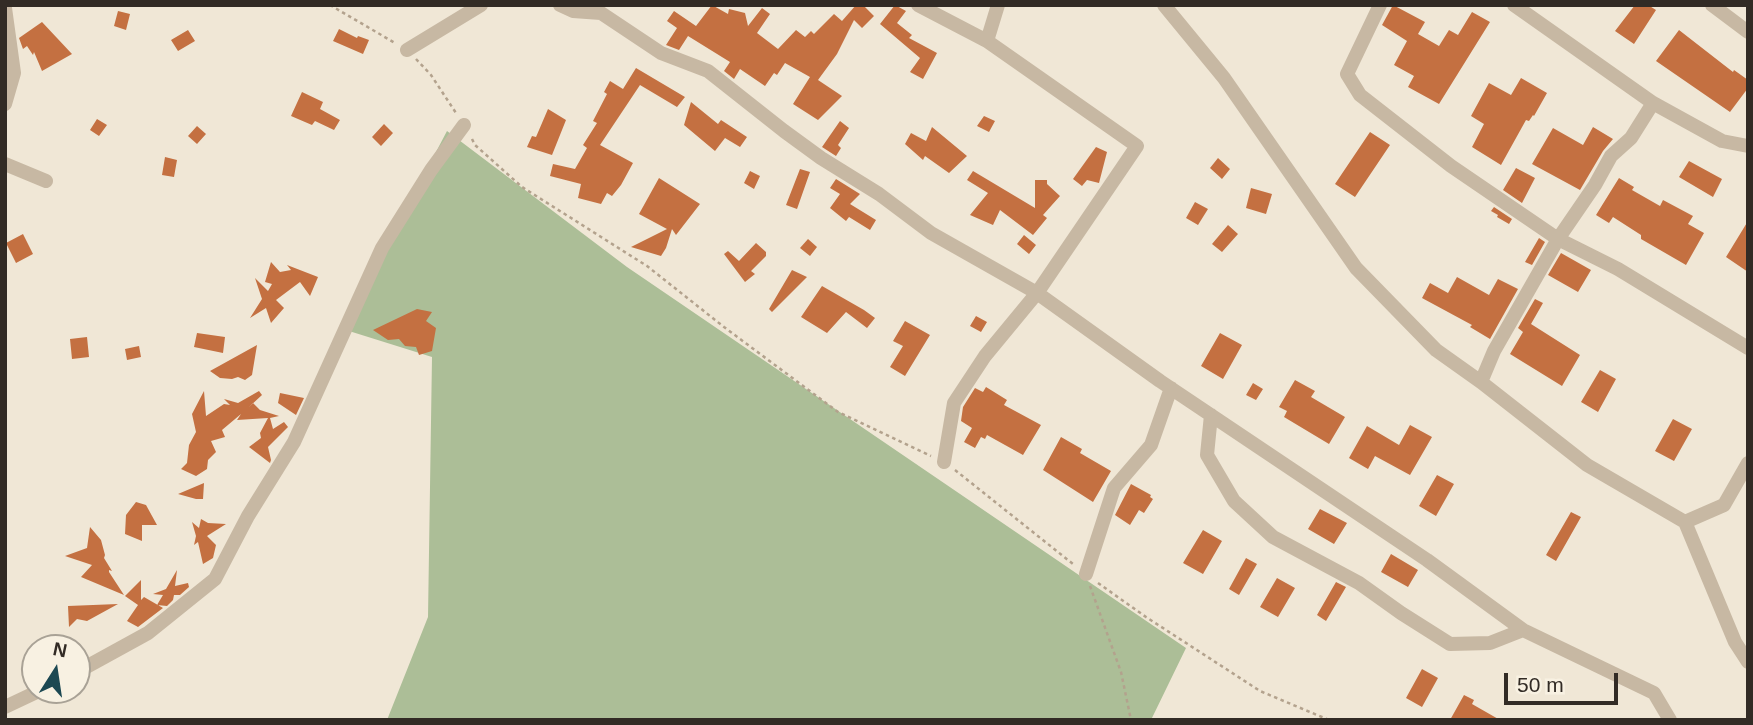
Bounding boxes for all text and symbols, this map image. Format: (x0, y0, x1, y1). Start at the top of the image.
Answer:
north arrow (21, 634, 91, 704)
text: N (51, 638, 69, 662)
scale bar (1508, 658, 1622, 702)
text: 50 m (1517, 673, 1564, 696)

